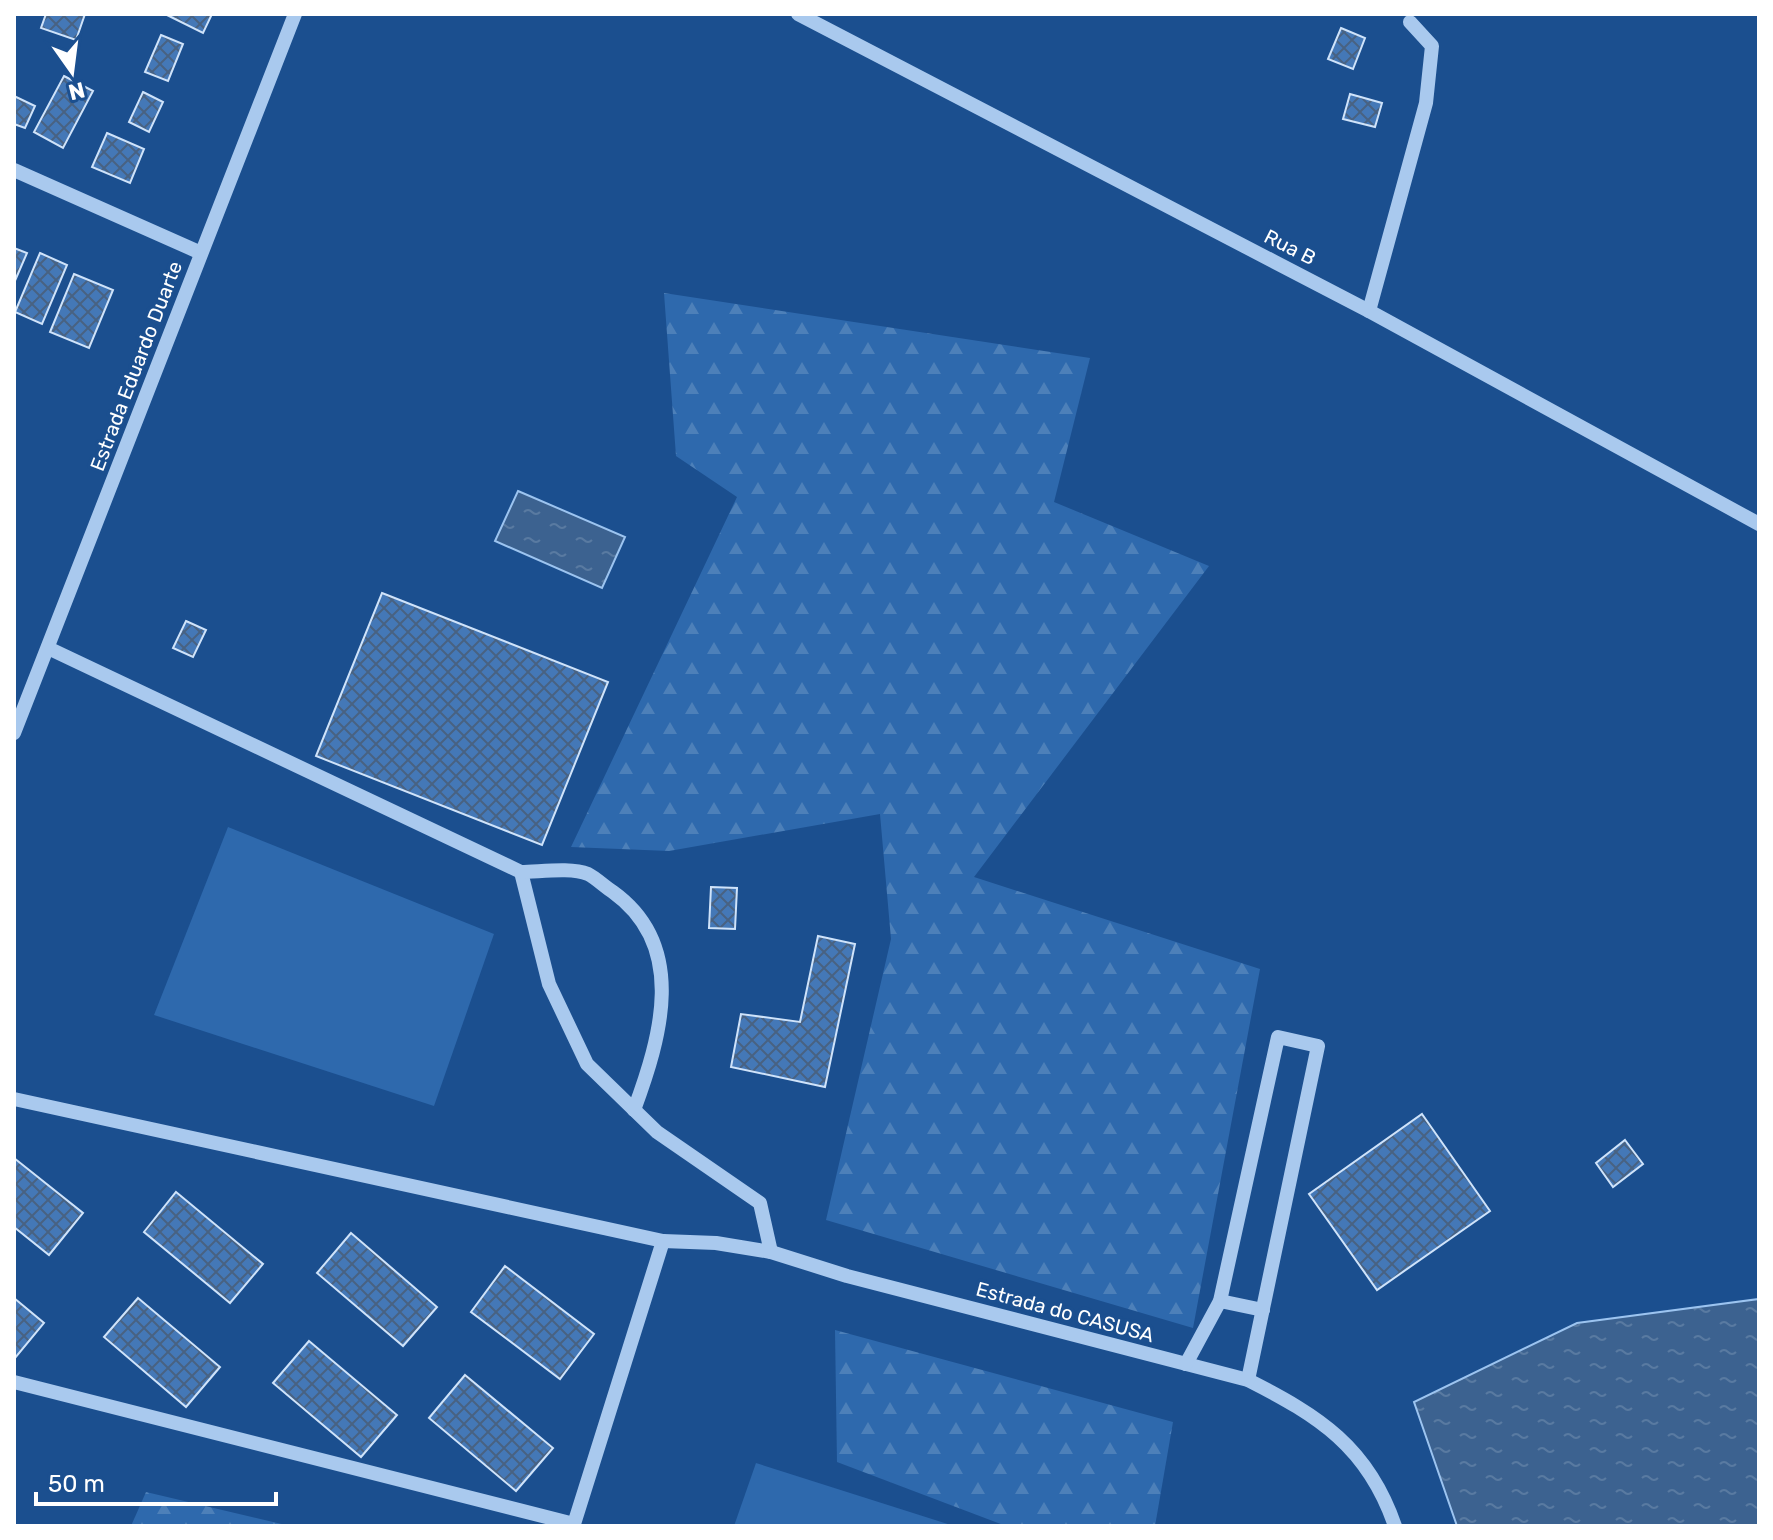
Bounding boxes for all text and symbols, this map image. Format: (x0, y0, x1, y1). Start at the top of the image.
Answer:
north arrow (32, 32, 112, 112)
text: N (66, 76, 88, 106)
street label: Rua B (1260, 224, 1320, 270)
street label: Estrada Eduardo Duarte (85, 258, 187, 474)
street label: Estrada do CASUSA (973, 1277, 1157, 1347)
scale bar (36, 1456, 276, 1506)
text: 50 m (48, 1470, 105, 1498)

